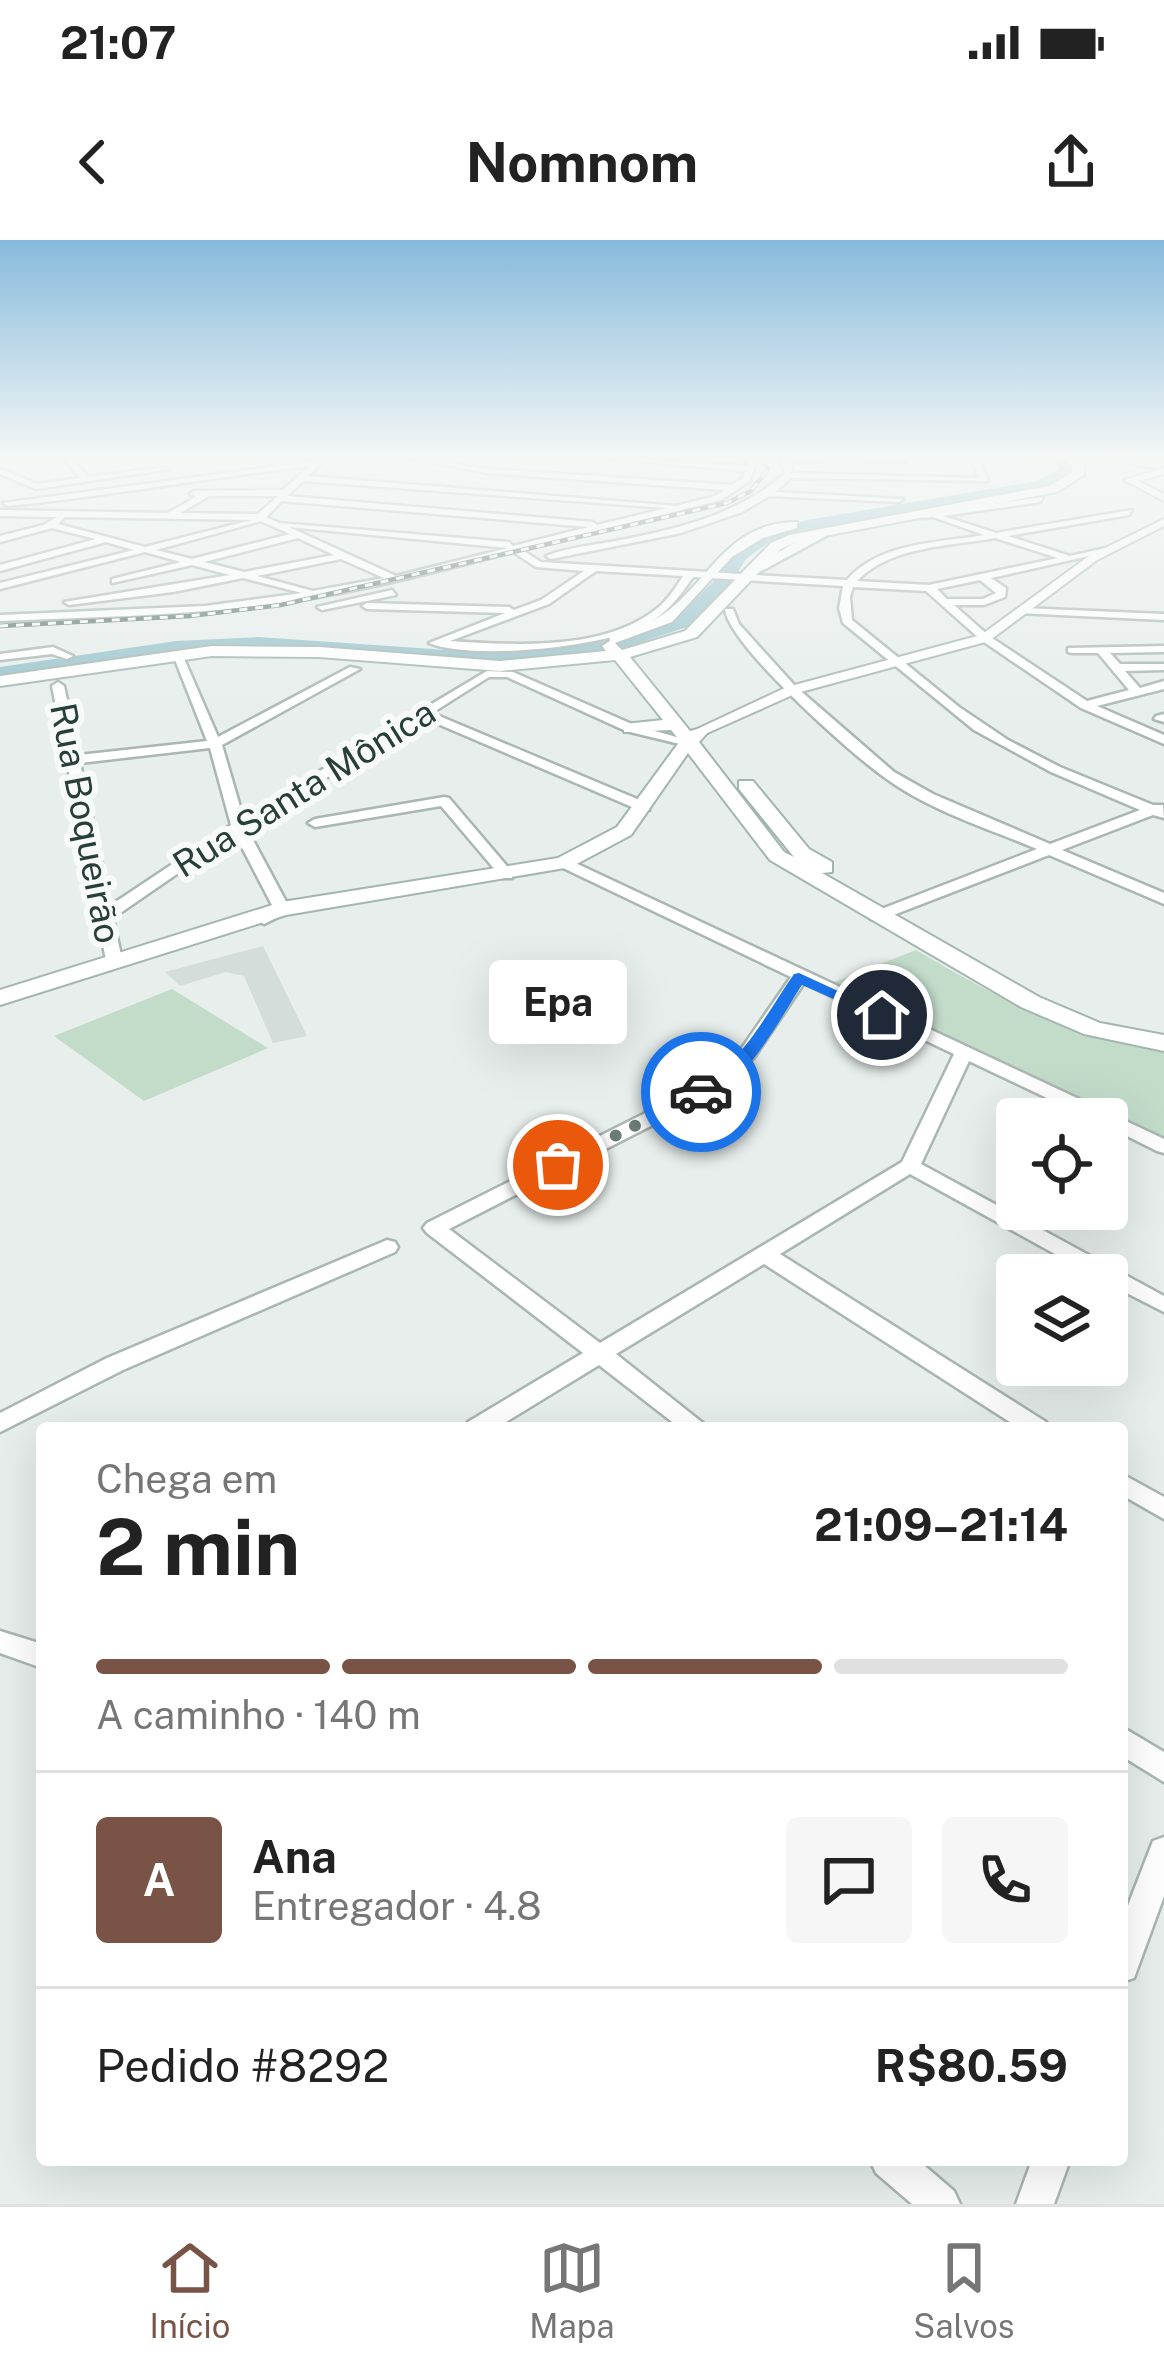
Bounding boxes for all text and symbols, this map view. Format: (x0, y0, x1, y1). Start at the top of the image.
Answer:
text: 21:07 (60, 16, 176, 69)
icon: back (60, 129, 126, 195)
icon: share (1038, 129, 1104, 195)
text: Nomnom (466, 131, 698, 194)
street label: Rua Santa Mônica (165, 690, 443, 886)
street label: Rua Boqueirão (42, 699, 130, 947)
callout: Epa (489, 961, 627, 1045)
pin (831, 964, 933, 1066)
text: Epa (523, 979, 593, 1025)
icon: home (849, 982, 915, 1048)
courier (641, 1032, 761, 1152)
icon: car (668, 1059, 734, 1125)
map controls (996, 1098, 1128, 1386)
button: locate (996, 1098, 1128, 1230)
pin (507, 1114, 609, 1216)
icon: bag (525, 1132, 591, 1198)
button: layers (996, 1254, 1128, 1386)
text: Chega em (96, 1456, 277, 1502)
text: 21:09–21:14 (814, 1498, 1068, 1551)
text: 2 min (96, 1501, 300, 1593)
text: A caminho · 140 m (96, 1692, 421, 1738)
button: chat (786, 1817, 912, 1943)
button: phone (942, 1817, 1068, 1943)
text: Ana (252, 1830, 337, 1883)
text: A (143, 1853, 175, 1906)
text: Entregador · 4.8 (252, 1883, 541, 1929)
text: Pedido #8292 (96, 2039, 389, 2092)
text: R$80.59 (875, 2039, 1068, 2092)
tab: Início (149, 2235, 230, 2345)
tab: Mapa (529, 2235, 614, 2345)
tab: Salvos (913, 2235, 1015, 2345)

